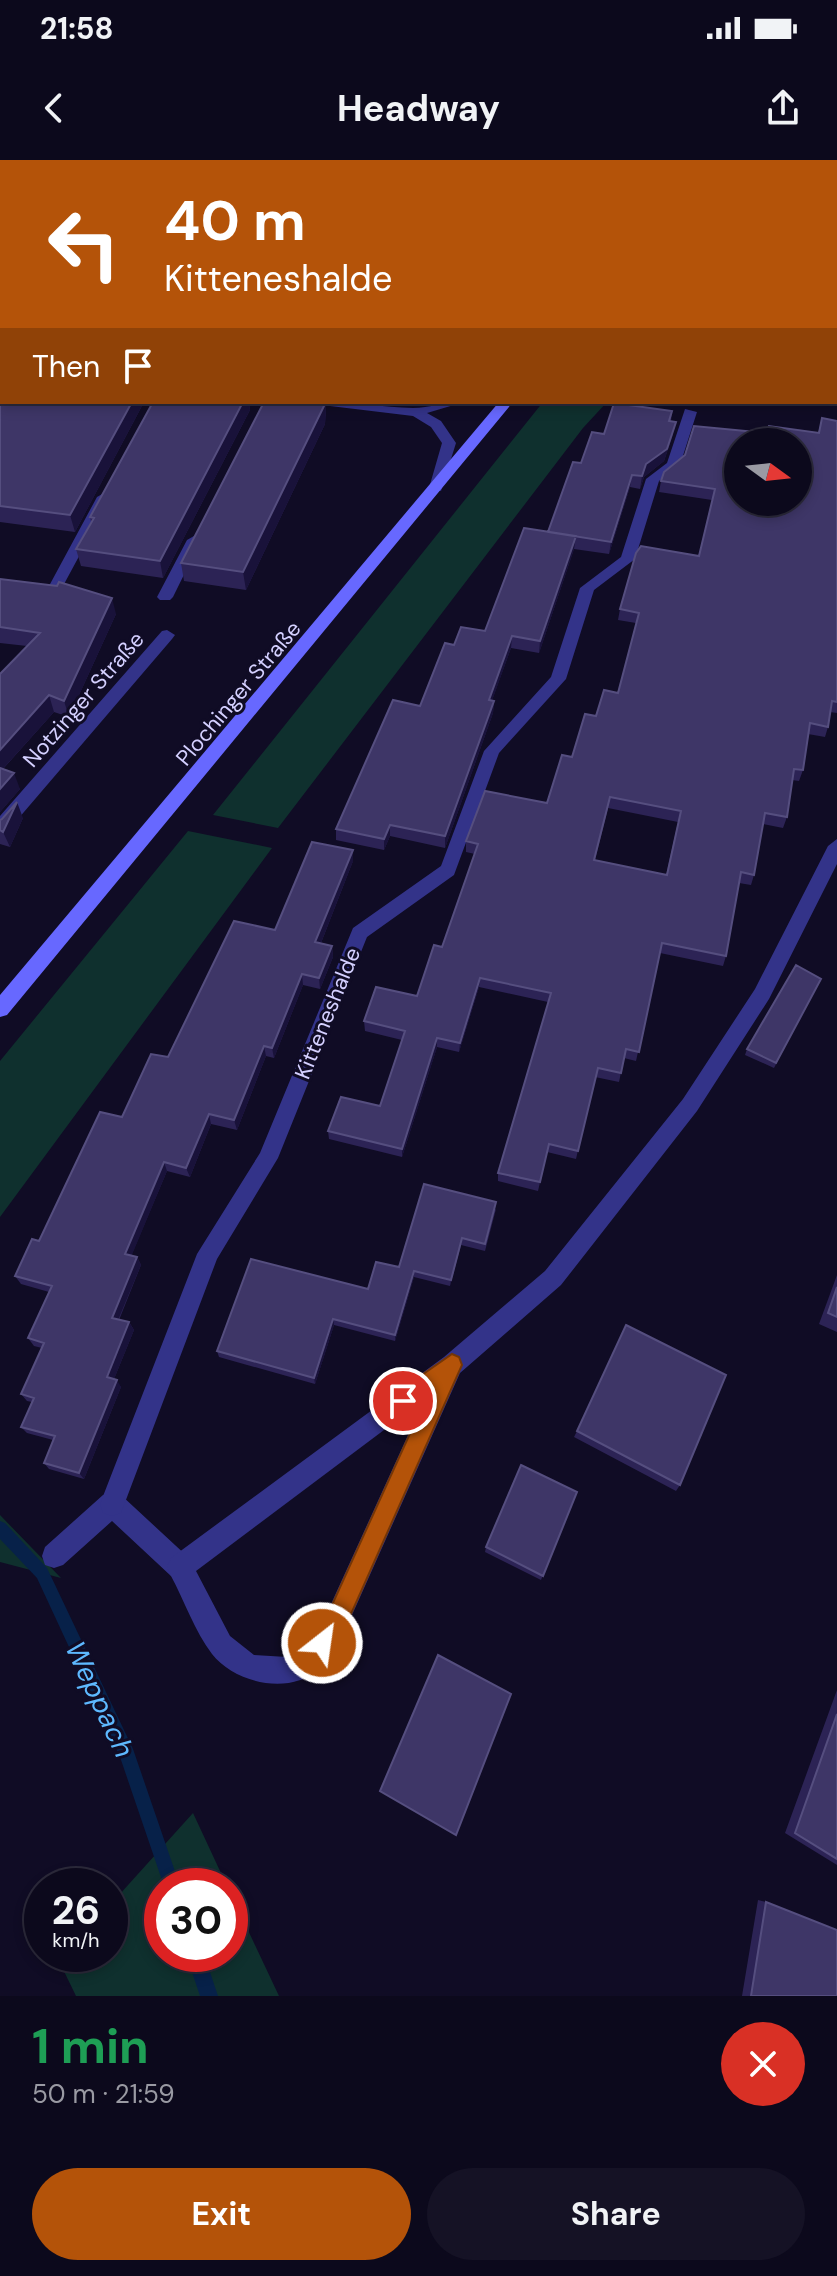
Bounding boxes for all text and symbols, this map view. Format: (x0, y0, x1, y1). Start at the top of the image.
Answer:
text: 21:58 (40, 9, 114, 48)
text: Headway (337, 85, 500, 132)
icon: back (32, 86, 76, 130)
icon: share (761, 86, 805, 130)
text: 40 m (164, 184, 306, 257)
icon: left (32, 192, 136, 296)
text: Kitteneshalde (164, 255, 392, 302)
icon: arrive (116, 344, 160, 388)
text: Then (32, 347, 100, 386)
north arrow (724, 428, 812, 516)
map controls (724, 428, 812, 516)
street label: Plochinger Straße (169, 615, 307, 772)
street label: Notzinger Straße (16, 625, 150, 773)
street label: Kitteneshalde (288, 943, 367, 1083)
pin (369, 1367, 437, 1435)
icon: arrive (381, 1379, 425, 1423)
position arrow (280, 1601, 364, 1685)
water label: Weppach (57, 1635, 143, 1763)
speed limit sign: 30 (144, 1868, 248, 1972)
text: 26 (52, 1884, 100, 1936)
text: km/h (52, 1927, 100, 1953)
text: 1 min (32, 2015, 149, 2078)
button: close (721, 2022, 805, 2106)
text: 50 m · 21:59 (32, 2077, 174, 2111)
button: Exit (32, 2168, 411, 2260)
button: Share (427, 2168, 805, 2260)

